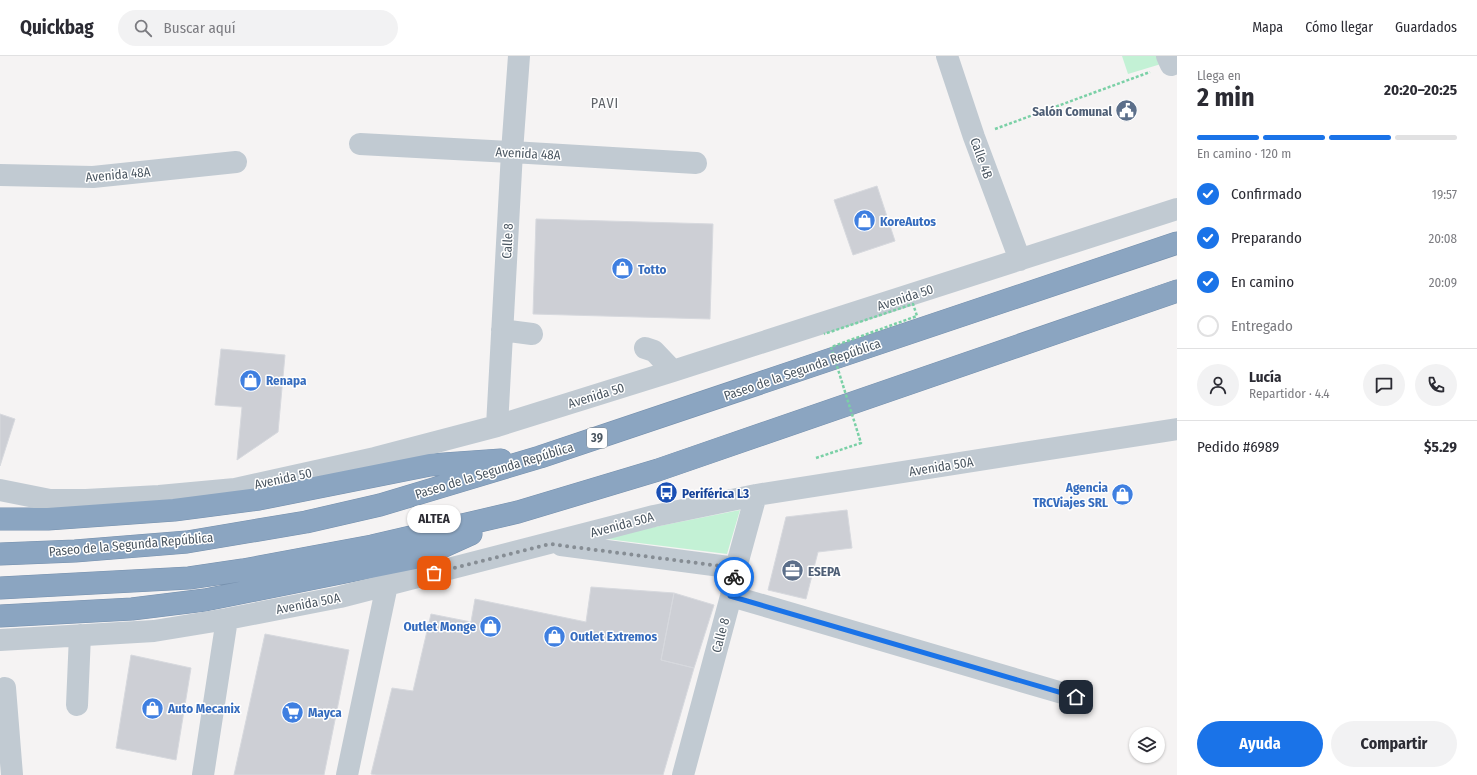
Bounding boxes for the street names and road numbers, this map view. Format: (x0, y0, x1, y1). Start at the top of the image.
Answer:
street label: Calle 4B (967, 136, 996, 181)
street label: Avenida 48A (495, 144, 561, 163)
street label: Avenida 48A (85, 164, 151, 185)
street label: Calle 8 (499, 223, 516, 259)
street label: Avenida 50 (875, 281, 935, 314)
street label: Paseo de la Segunda República (722, 336, 883, 403)
street label: Avenida 50 (566, 380, 626, 411)
road number: 39 (587, 428, 607, 448)
street label: Paseo de la Segunda República (413, 439, 575, 502)
street label: Avenida 50A (908, 454, 975, 479)
street label: Avenida 50 (253, 465, 313, 492)
street label: Avenida 50A (589, 509, 656, 540)
street label: Paseo de la Segunda República (48, 530, 214, 559)
street label: Avenida 50A (275, 590, 342, 617)
street label: Calle 8 (709, 616, 732, 654)

